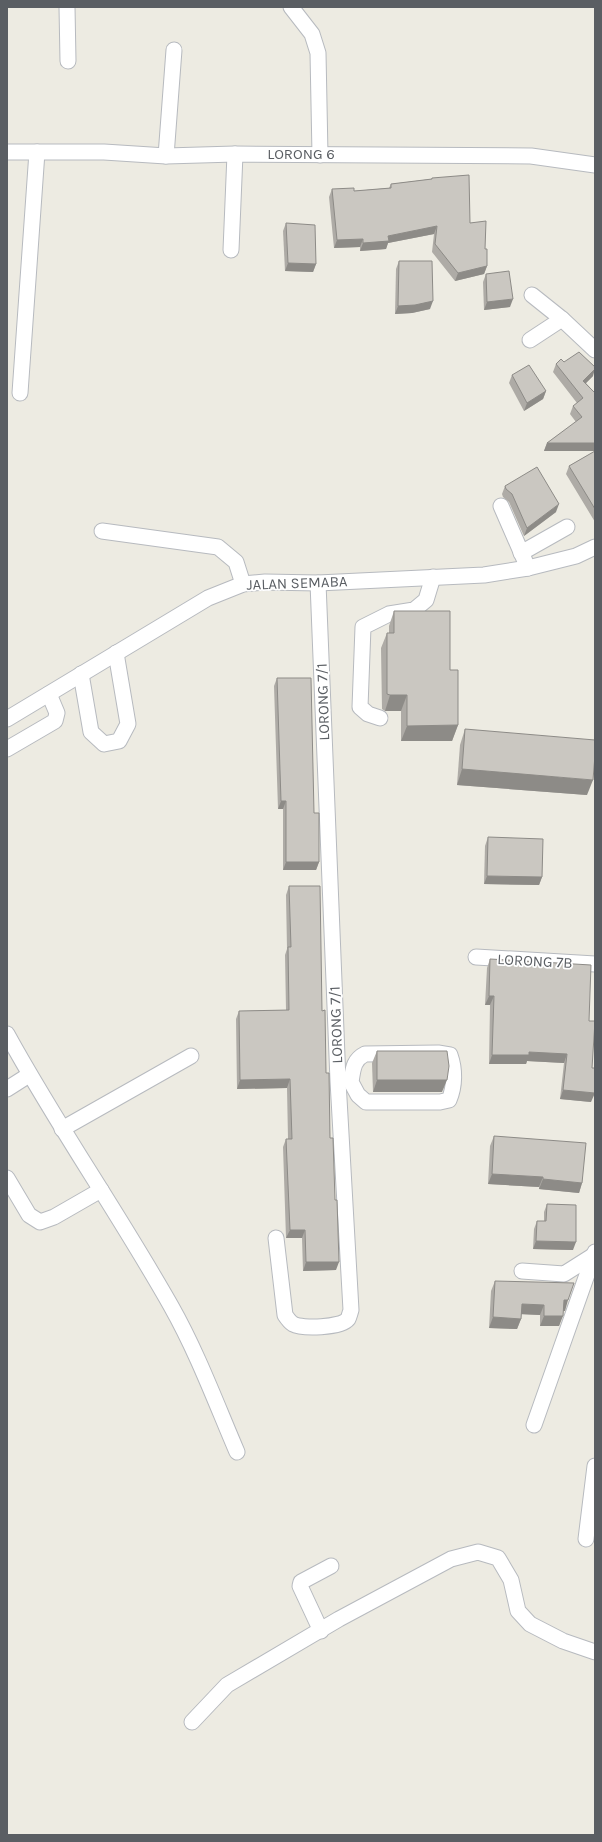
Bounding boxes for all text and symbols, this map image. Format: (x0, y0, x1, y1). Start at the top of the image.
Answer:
street label: LORONG 6 (267, 145, 335, 163)
street label: JALAN SEMABA (246, 572, 348, 594)
street label: LORONG 7/1 (313, 663, 333, 741)
street label: LORONG 7B (497, 950, 573, 972)
street label: LORONG 7/1 (326, 986, 346, 1064)

